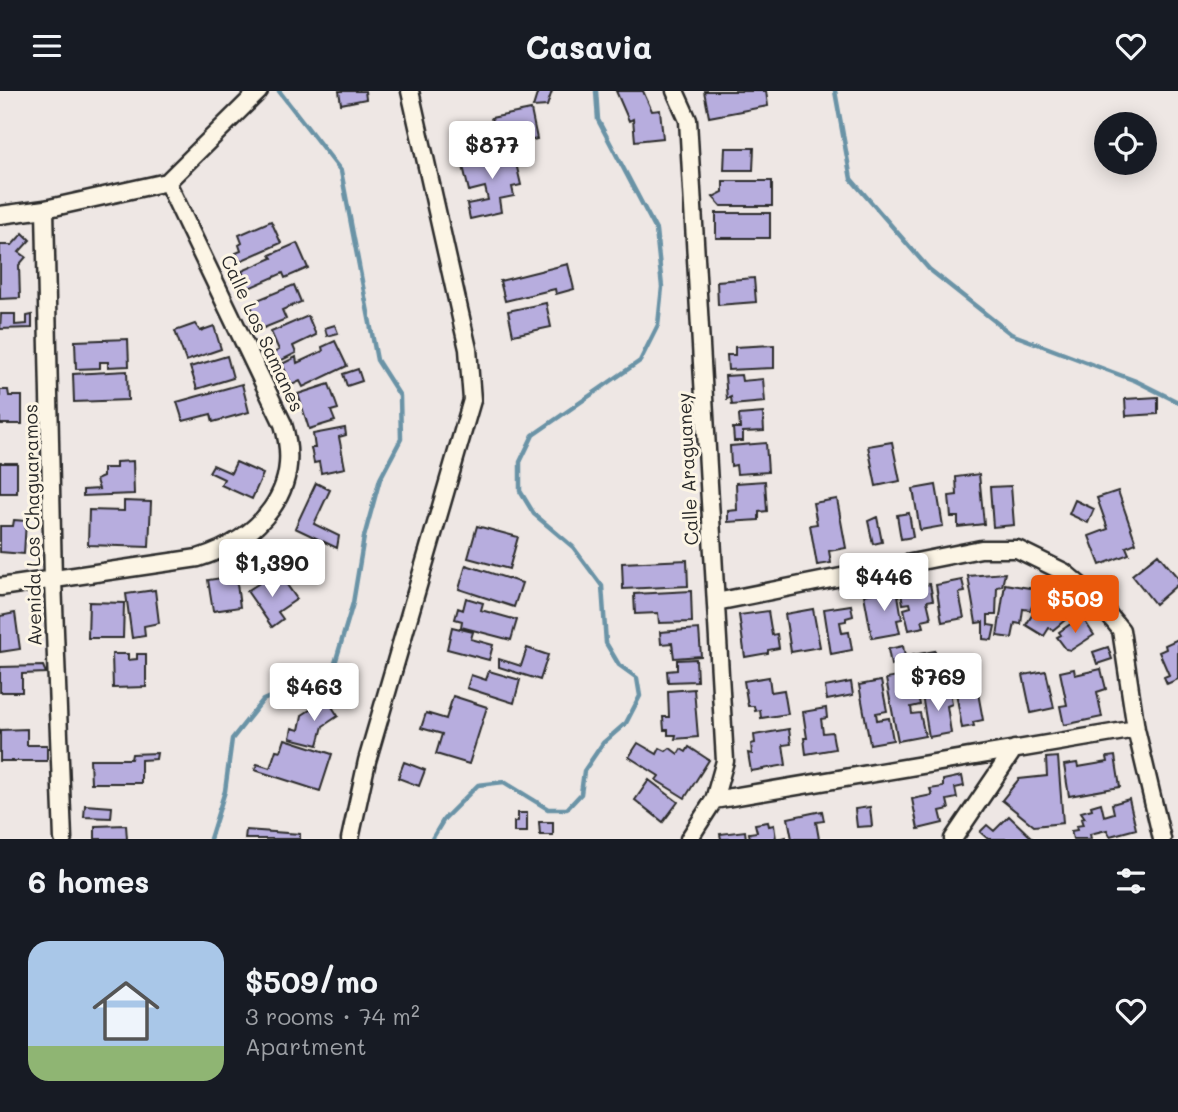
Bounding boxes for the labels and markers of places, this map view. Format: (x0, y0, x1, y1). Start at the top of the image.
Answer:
pin: $877 (451, 122, 533, 181)
pin: $1,390 (215, 539, 329, 599)
pin: $446 (843, 553, 925, 613)
pin: $509 (1034, 575, 1116, 635)
pin: $769 (897, 653, 979, 713)
pin: $463 (273, 663, 355, 723)

